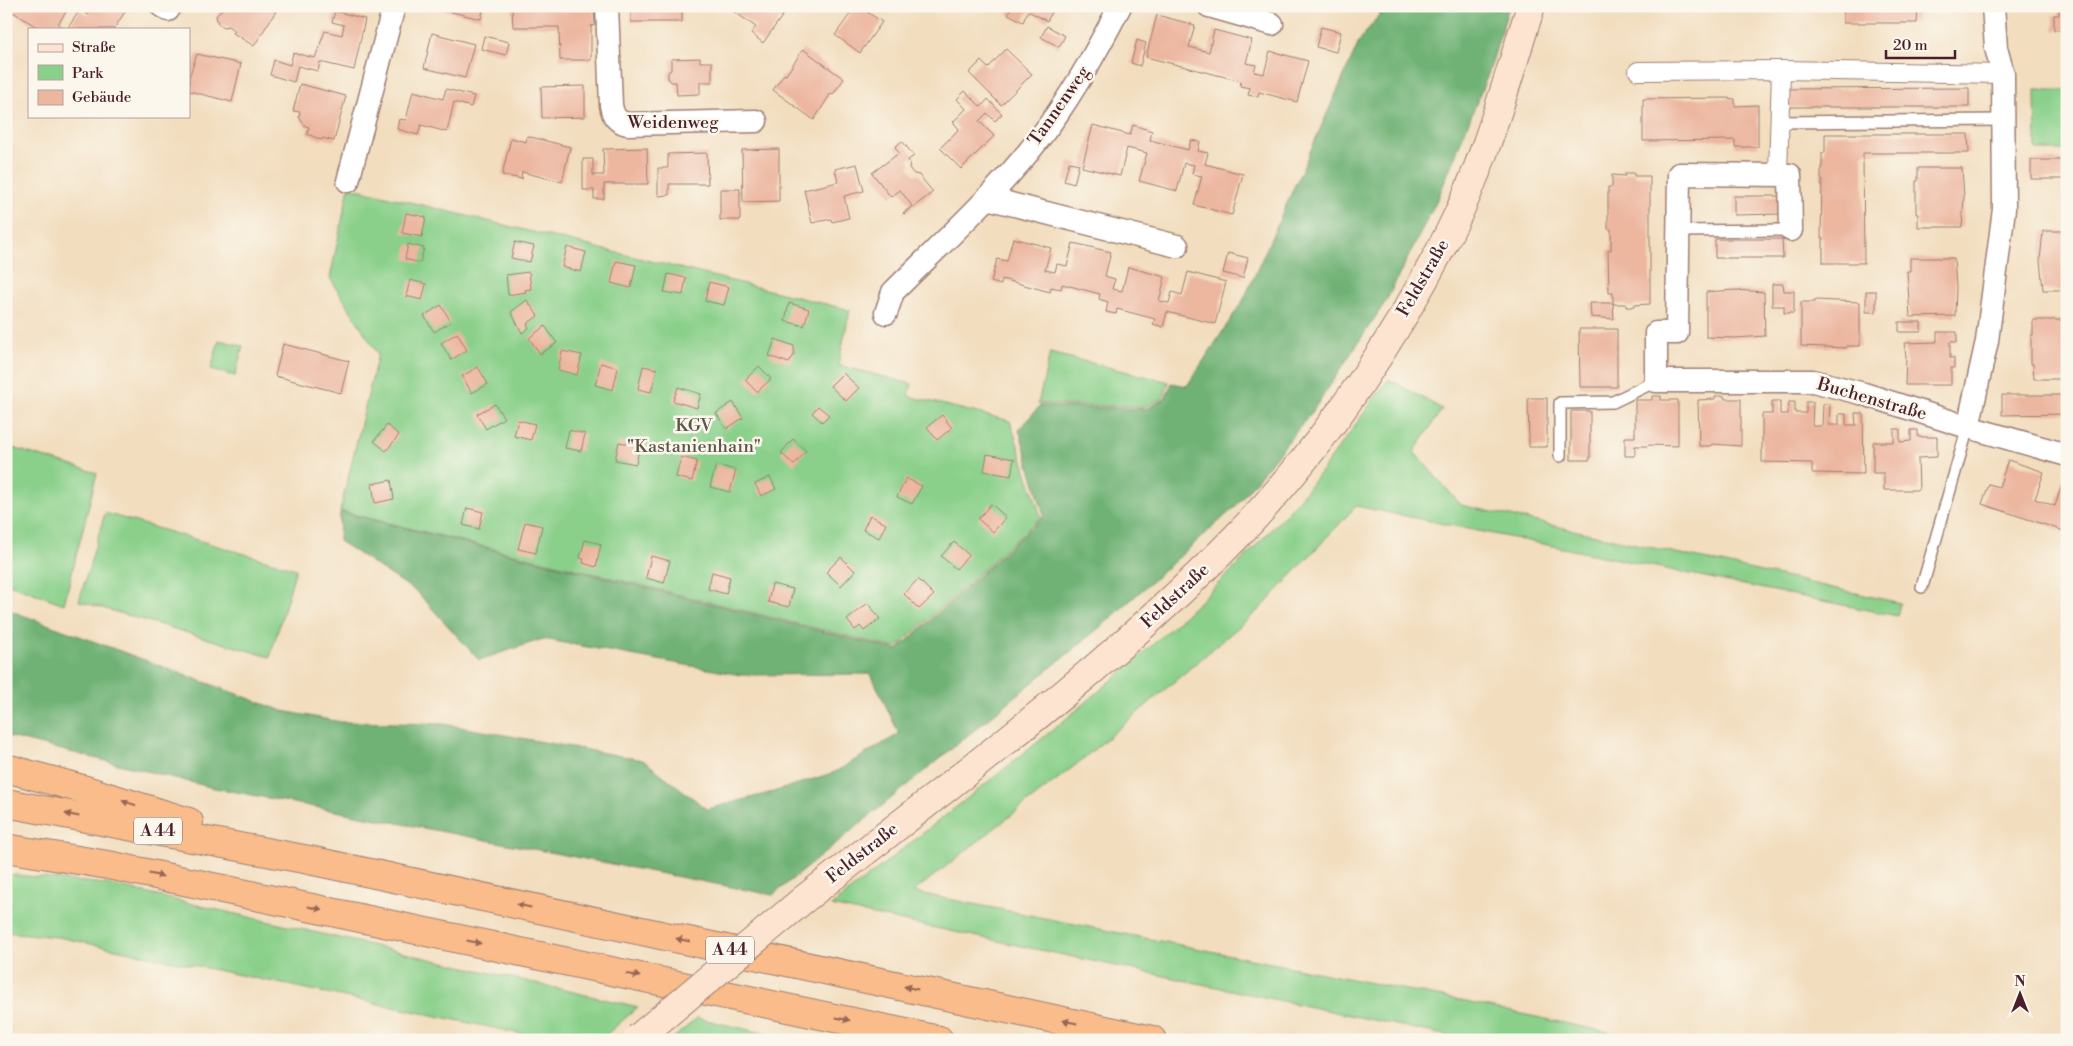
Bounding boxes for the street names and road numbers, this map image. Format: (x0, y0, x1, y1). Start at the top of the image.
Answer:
street label: Tannenweg (1023, 61, 1095, 151)
street label: Weidenweg (627, 111, 719, 134)
street label: Feldstraße (1392, 235, 1454, 321)
street label: Buchenstraße (1814, 372, 1929, 426)
street label: Feldstraße (1136, 558, 1214, 634)
road number: A 44 (134, 818, 182, 844)
street label: Feldstraße (821, 818, 903, 888)
road number: A 44 (706, 936, 754, 964)

